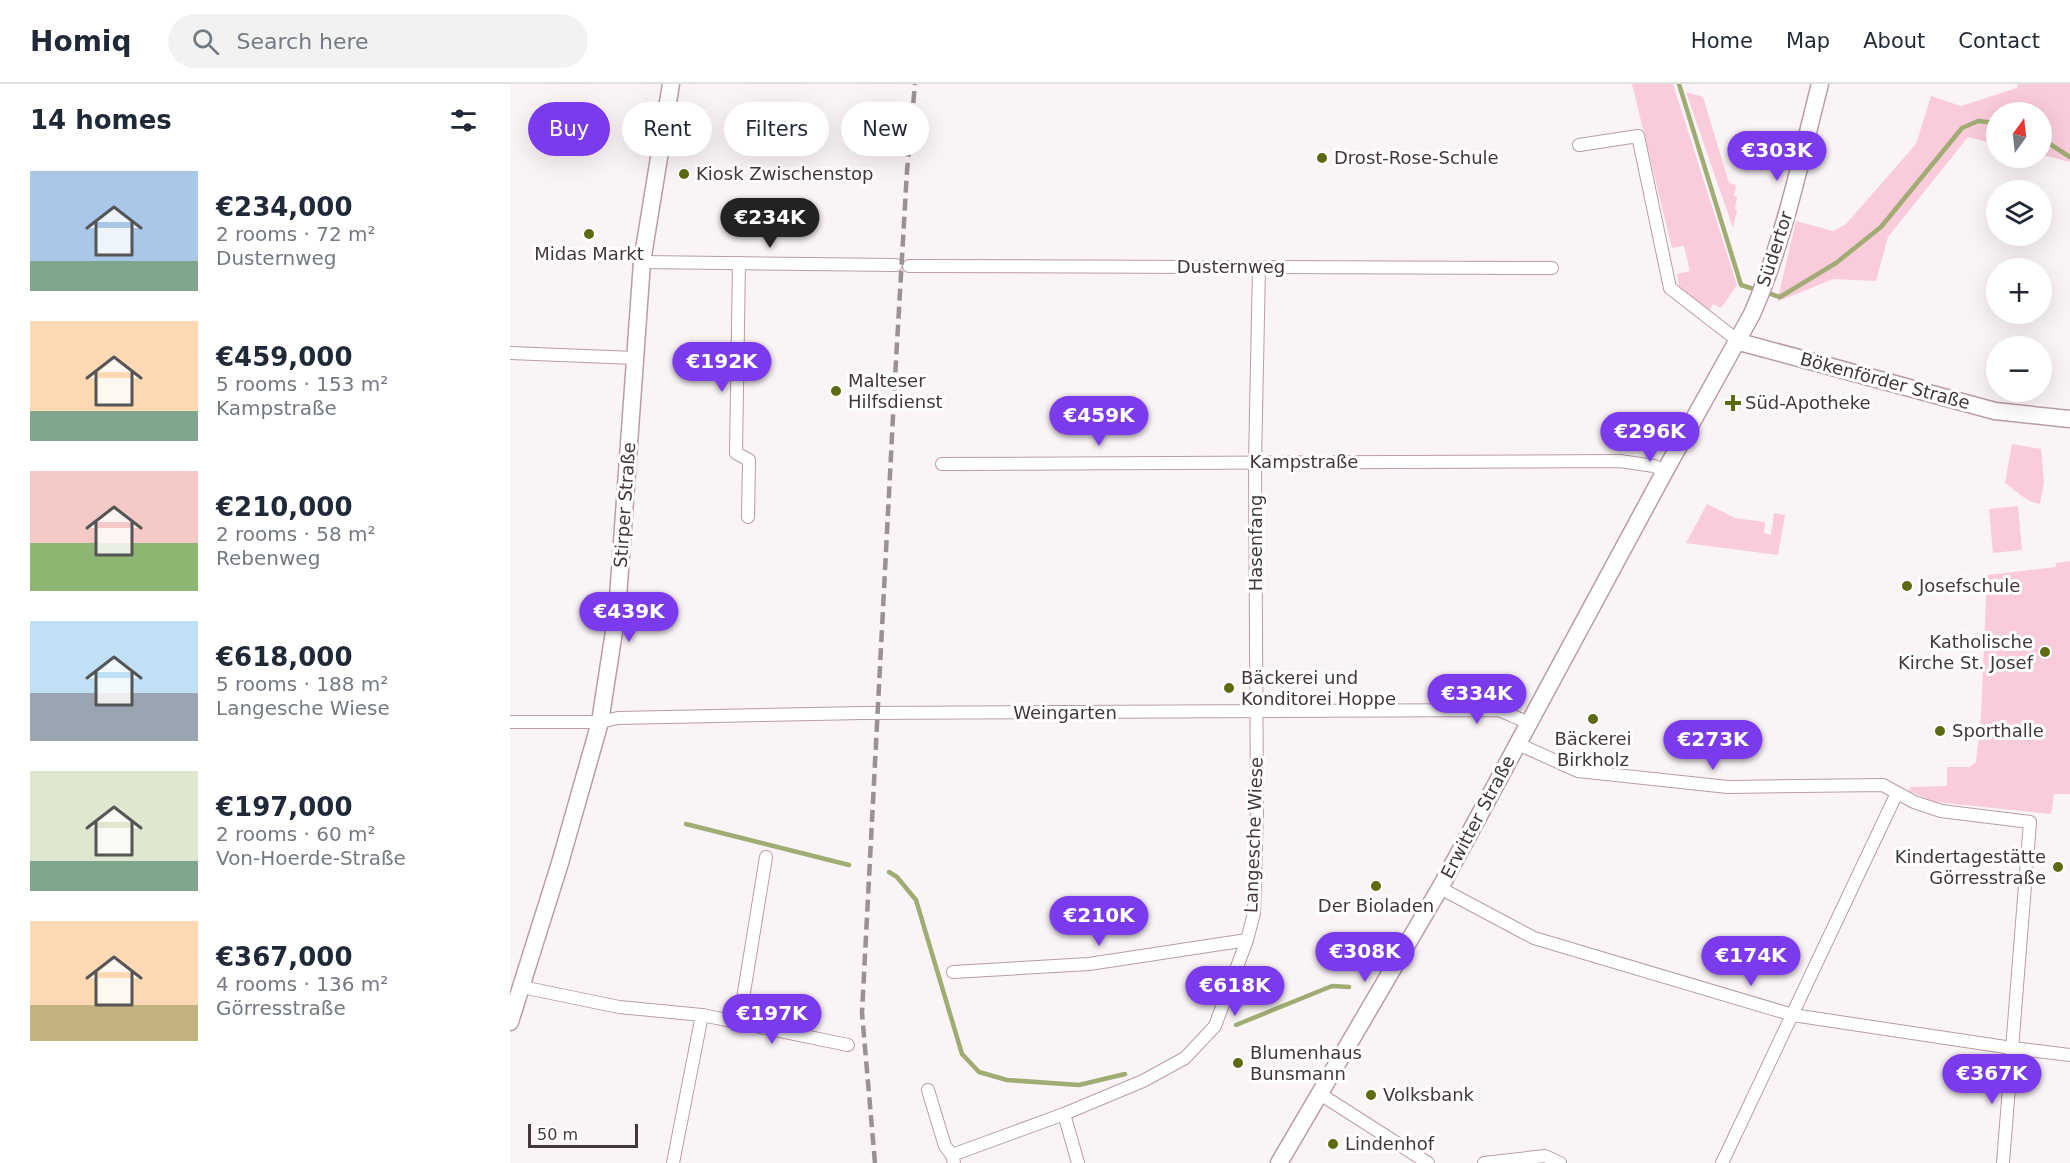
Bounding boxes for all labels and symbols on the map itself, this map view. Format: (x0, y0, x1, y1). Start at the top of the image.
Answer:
north arrow (1986, 102, 2052, 168)
pin: €303K (1735, 131, 1819, 182)
place label: Drost-Rose-Schule (1334, 147, 1499, 168)
marker: Drost-Rose-Schule (1315, 151, 1329, 165)
place label: Kiosk Zwischenstop (696, 163, 873, 184)
marker: Kiosk Zwischenstop (677, 167, 691, 181)
pin: €234K (728, 198, 812, 249)
street label: Südertor (1752, 208, 1797, 289)
marker: Midas Markt (582, 227, 596, 241)
place label: Midas Markt (534, 243, 644, 264)
street label: Dusternweg (1177, 256, 1285, 277)
pin: €192K (680, 342, 764, 393)
street label: Bökenförder Straße (1798, 348, 1972, 413)
place label: Malteser Hilfsdienst (848, 370, 943, 412)
marker: Malteser Hilfsdienst (829, 384, 843, 398)
place label: Süd-Apotheke (1745, 392, 1871, 413)
pin: €459K (1057, 396, 1141, 447)
marker: Süd-Apotheke (1726, 396, 1740, 410)
pin: €296K (1608, 412, 1692, 463)
street label: Stirper Straße (610, 441, 639, 568)
street label: Kampstraße (1250, 451, 1358, 472)
street label: Hasenfang (1245, 495, 1266, 591)
place label: Josefschule (1918, 575, 2020, 596)
marker: Josefschule (1900, 579, 1914, 593)
pin: €439K (587, 592, 671, 643)
place label: Katholische Kirche St. Josef (1898, 631, 2034, 673)
marker: Katholische Kirche St. Josef (2038, 645, 2052, 659)
place label: Bäckerei und Konditorei Hoppe (1241, 667, 1396, 709)
pin: €334K (1435, 674, 1519, 725)
marker: Bäckerei und Konditorei Hoppe (1222, 681, 1236, 695)
street label: Weingarten (1013, 702, 1117, 723)
marker: Bäckerei Birkholz (1586, 712, 1600, 726)
pin: €273K (1671, 720, 1755, 771)
place label: Sporthalle (1952, 720, 2044, 741)
marker: Sporthalle (1933, 724, 1947, 738)
place label: Bäckerei Birkholz (1554, 728, 1632, 770)
street label: Erwitter Straße (1436, 752, 1519, 882)
street label: Langesche Wiese (1240, 756, 1267, 913)
place label: Kindertagestätte Görresstraße (1895, 846, 2046, 888)
marker: Kindertagestätte Görresstraße (2051, 860, 2065, 874)
marker: Der Bioladen (1369, 879, 1383, 893)
place label: Der Bioladen (1318, 895, 1434, 916)
pin: €210K (1057, 896, 1141, 947)
pin: €308K (1323, 932, 1407, 983)
pin: €174K (1709, 936, 1793, 987)
pin: €618K (1193, 966, 1277, 1017)
pin: €197K (730, 994, 814, 1045)
place label: Blumenhaus Bunsmann (1250, 1042, 1362, 1084)
pin: €367K (1950, 1054, 2034, 1105)
marker: Blumenhaus Bunsmann (1231, 1056, 1245, 1070)
place label: Volksbank (1383, 1084, 1475, 1105)
marker: Volksbank (1364, 1088, 1378, 1102)
scale bar (528, 1121, 638, 1148)
place label: Lindenhof (1345, 1133, 1435, 1154)
marker: Lindenhof (1326, 1137, 1340, 1151)

